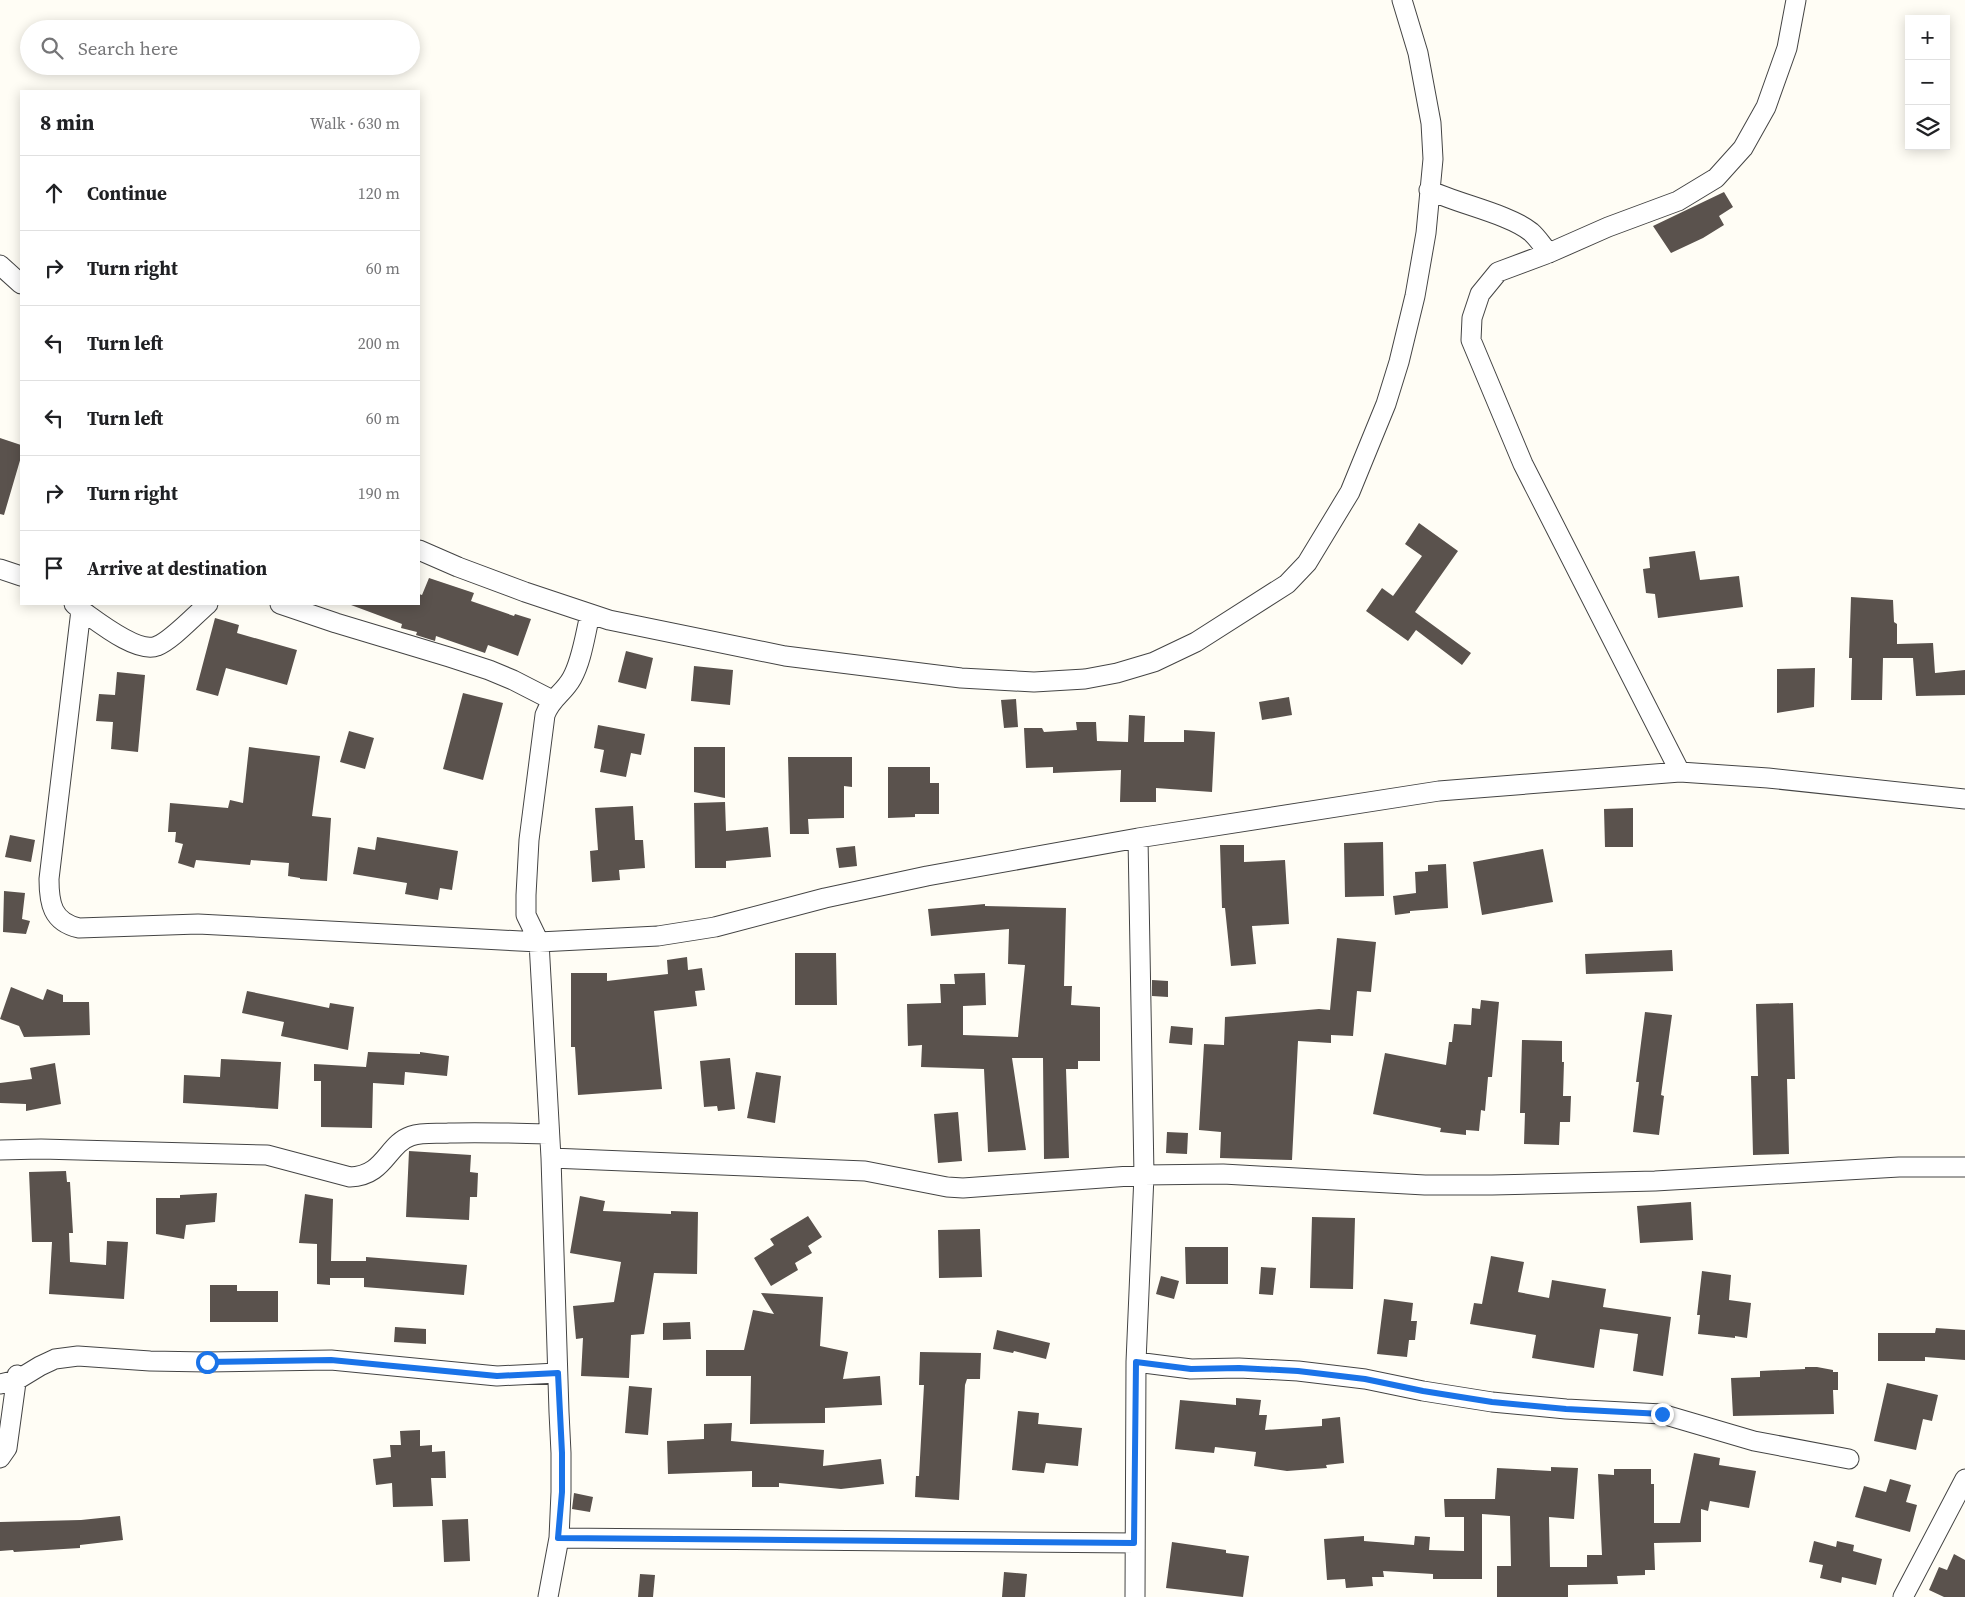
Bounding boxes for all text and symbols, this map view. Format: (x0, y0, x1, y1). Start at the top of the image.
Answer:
map controls (1905, 15, 1950, 150)
button: + (1905, 15, 1950, 60)
search box (20, 20, 420, 75)
icon: search (38, 34, 66, 62)
text: Search here (78, 35, 178, 61)
button: − (1905, 60, 1950, 105)
button: layers (1905, 105, 1950, 150)
text: 8 min (40, 108, 95, 137)
text: Walk · 630 m (310, 112, 400, 134)
icon: ahead (40, 179, 68, 207)
text: Continue (87, 180, 167, 206)
text: 120 m (358, 182, 400, 204)
icon: right (40, 254, 68, 282)
text: Turn right (87, 255, 178, 281)
text: 60 m (366, 257, 400, 279)
icon: left (40, 329, 68, 357)
text: Turn left (87, 330, 163, 356)
text: 200 m (358, 332, 400, 354)
icon: left (40, 404, 68, 432)
text: Turn left (87, 405, 163, 431)
text: 60 m (366, 407, 400, 429)
icon: right (40, 479, 68, 507)
text: Turn right (87, 480, 178, 506)
text: 190 m (358, 482, 400, 504)
icon: arrive (40, 554, 68, 582)
text: Arrive at destination (87, 555, 267, 581)
route start (196, 1351, 219, 1374)
route end (1651, 1403, 1674, 1426)

